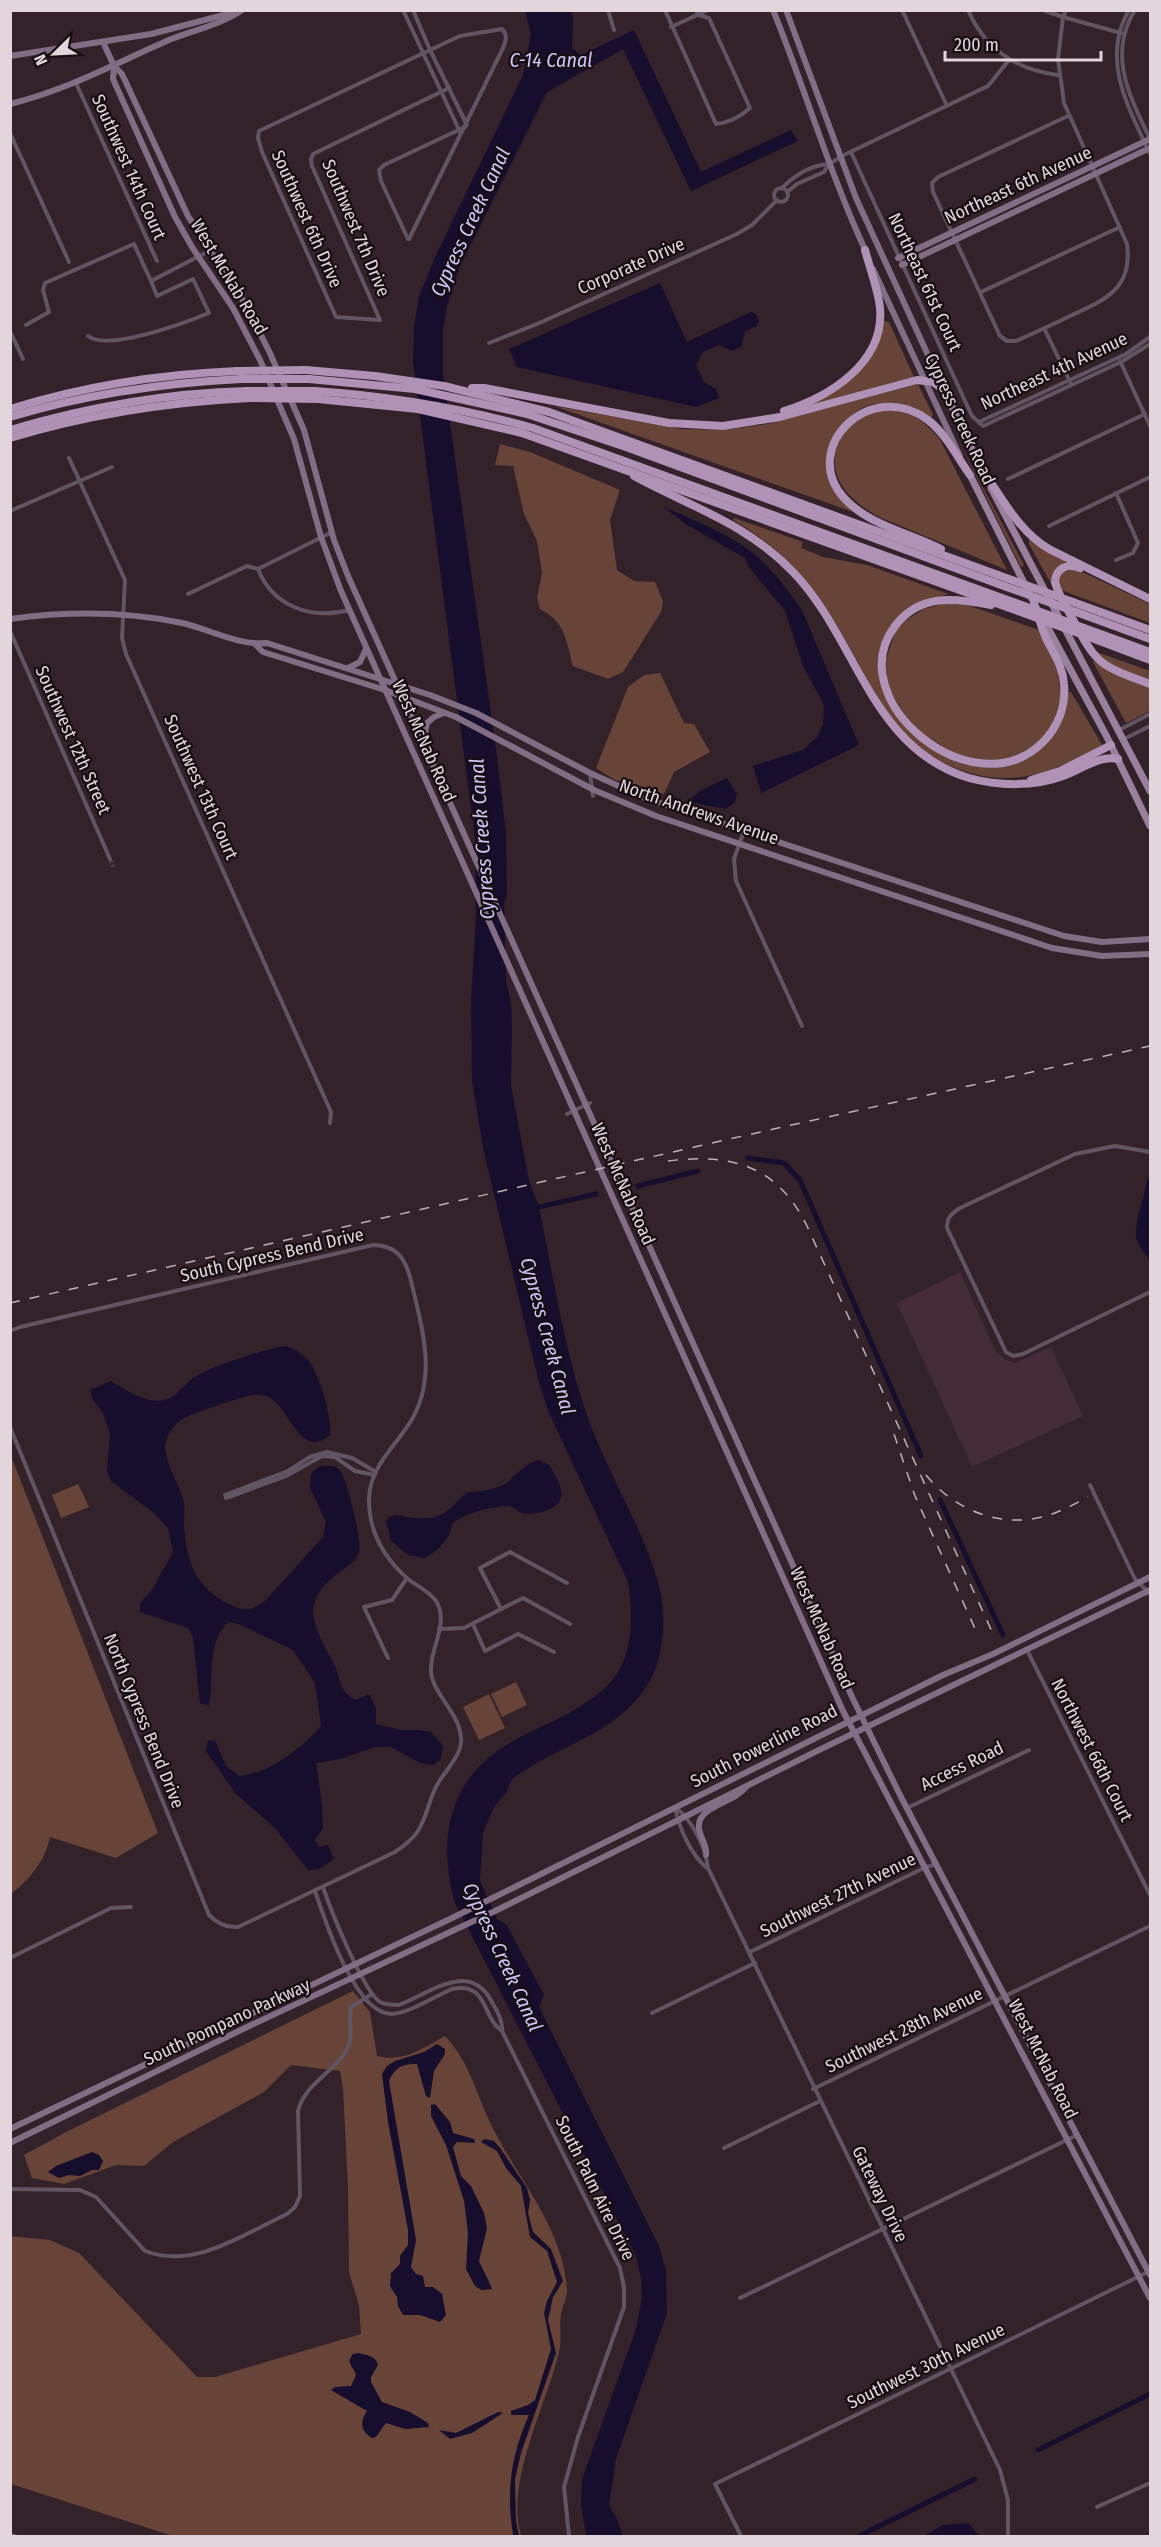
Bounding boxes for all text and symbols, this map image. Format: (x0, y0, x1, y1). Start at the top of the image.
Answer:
north arrow (24, 24, 84, 84)
scale bar (945, 24, 1101, 62)
text: 200 m (954, 34, 999, 56)
water label: C-14 Canal (510, 48, 593, 72)
text: N (30, 52, 51, 68)
street label: Southwest 14th Court (87, 91, 171, 243)
street label: Northeast 6th Avenue (941, 141, 1095, 229)
water label: Cypress Creek Canal (425, 144, 515, 300)
street label: Southwest 6th Drive (267, 147, 347, 291)
street label: Southwest 7th Drive (317, 156, 395, 300)
street label: Northeast 61st Court (883, 209, 967, 355)
street label: West McNab Road (186, 215, 272, 339)
street label: Corporate Drive (574, 233, 688, 299)
street label: Northeast 4th Avenue (977, 327, 1131, 415)
street label: Cypress Creek Road (920, 350, 1000, 488)
street label: Southwest 12th Street (30, 662, 116, 818)
street label: West McNab Road (387, 677, 461, 805)
street label: Southwest 13th Court (159, 711, 243, 863)
water label: Cypress Creek Canal (464, 758, 500, 920)
street label: North Andrews Avenue (616, 774, 782, 850)
street label: West McNab Road (586, 1120, 660, 1248)
street label: South Cypress Bend Drive (178, 1223, 366, 1287)
water label: Cypress Creek Canal (516, 1255, 580, 1417)
street label: West McNab Road (785, 1564, 859, 1692)
street label: North Cypress Bend Drive (99, 1630, 189, 1812)
street label: Northwest 66th Court (1046, 1675, 1138, 1825)
street label: South Powerline Road (687, 1699, 841, 1793)
street label: Access Road (917, 1736, 1007, 1796)
street label: Southwest 27th Avenue (757, 1848, 920, 1942)
water label: Cypress Creek Canal (458, 1879, 548, 2035)
street label: South Pompano Parkway (140, 1974, 314, 2070)
street label: Southwest 28th Avenue (822, 1982, 986, 2078)
street label: West McNab Road (1003, 1995, 1083, 2123)
street label: South Palm Aire Drive (550, 2112, 640, 2264)
street label: Gateway Drive (847, 2142, 913, 2246)
street label: Southwest 30th Avenue (843, 2318, 1009, 2414)

